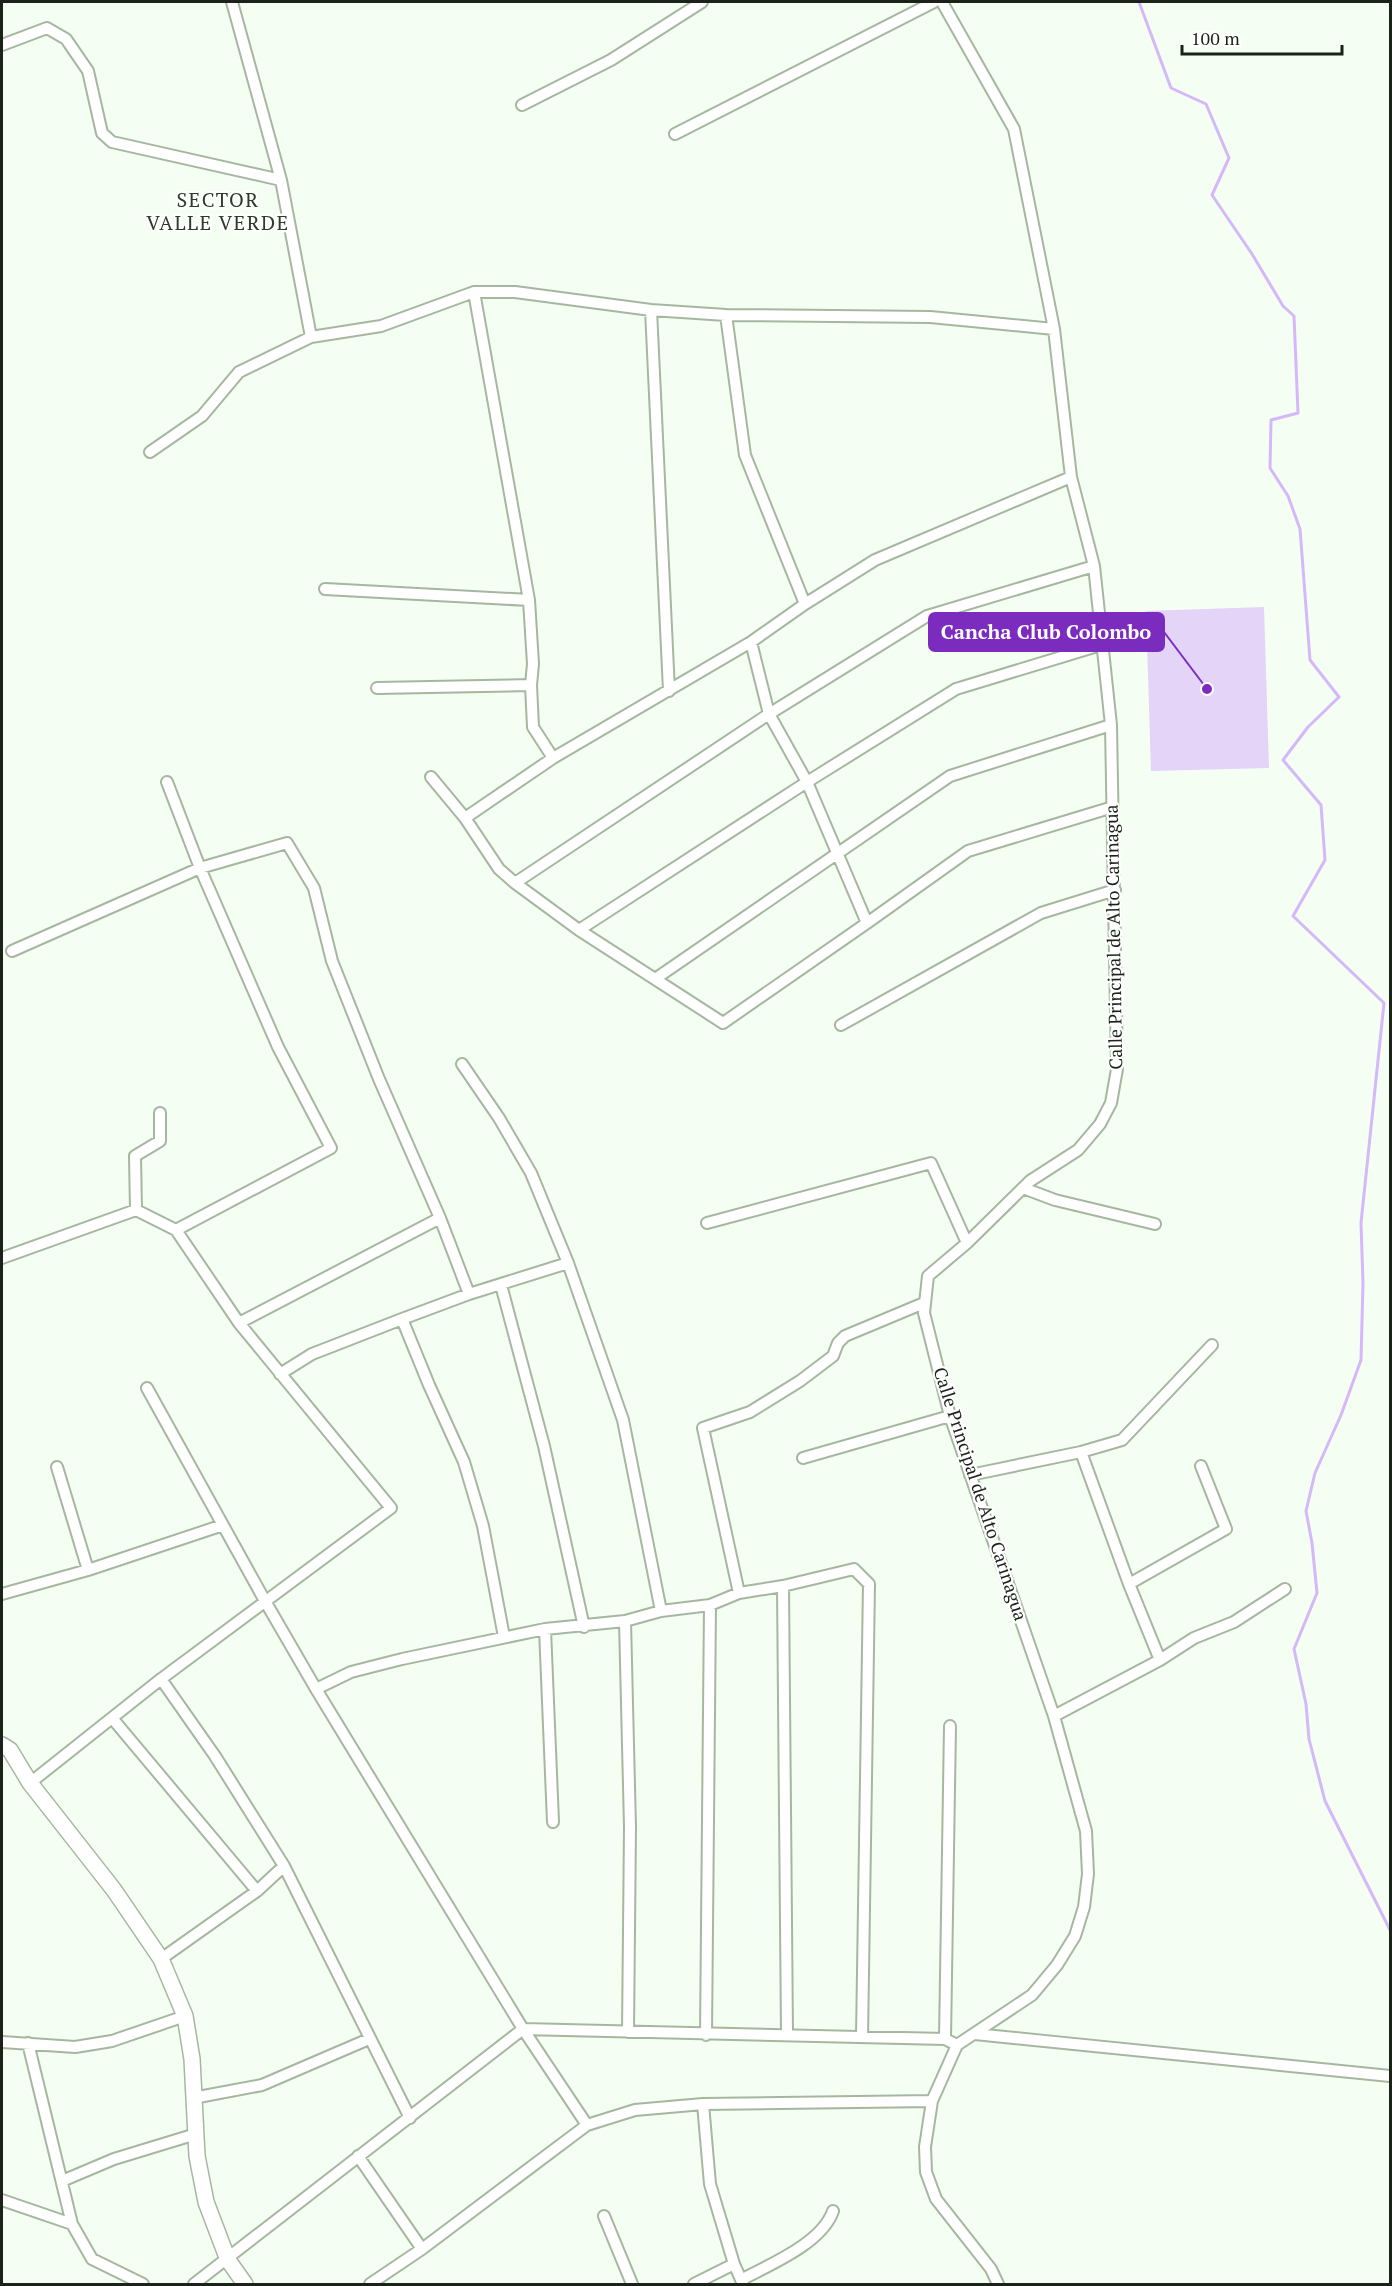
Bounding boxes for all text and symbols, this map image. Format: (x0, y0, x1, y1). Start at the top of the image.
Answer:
scale bar (1182, 18, 1342, 56)
text: 100 m (1191, 26, 1240, 50)
district label: SECTOR VALLE VERDE (146, 186, 290, 236)
callout: Cancha Club Colombo (929, 613, 1164, 651)
text: Cancha Club Colombo (941, 618, 1151, 645)
street label: Calle Principal de Alto Carinagua (1099, 804, 1127, 1070)
street label: Calle Principal de Alto Carinagua (929, 1364, 1033, 1623)

